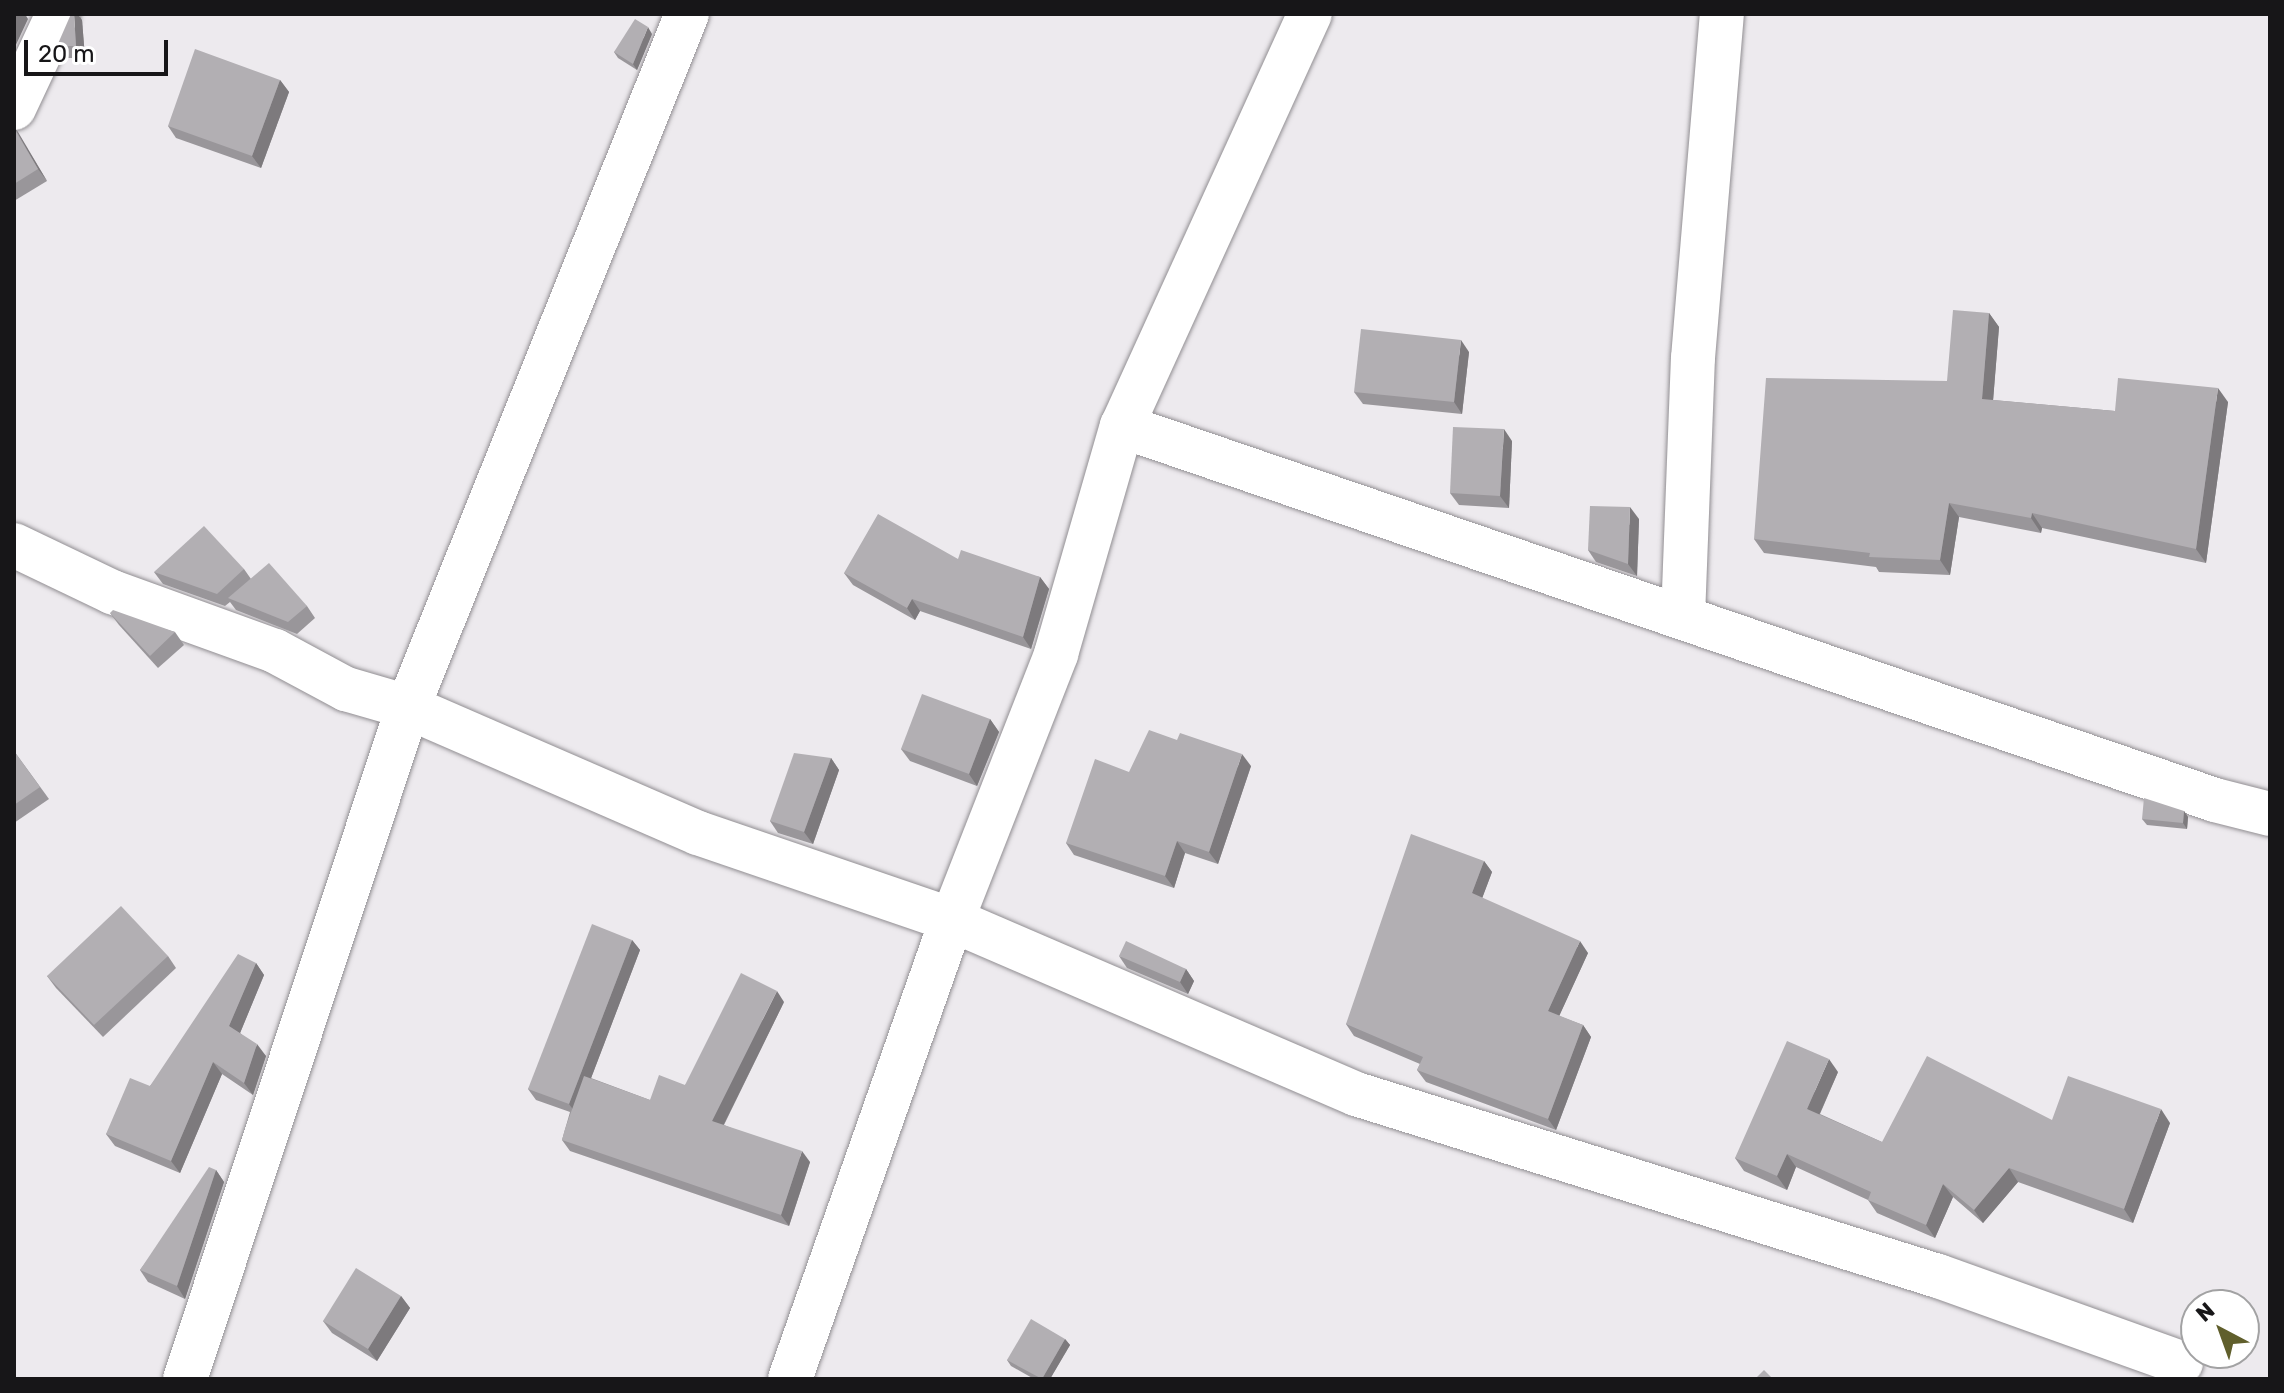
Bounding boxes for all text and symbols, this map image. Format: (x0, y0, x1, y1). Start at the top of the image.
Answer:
scale bar (28, 24, 172, 74)
text: 20 m (38, 40, 95, 68)
north arrow (2180, 1289, 2260, 1369)
text: N (2190, 1297, 2220, 1327)

